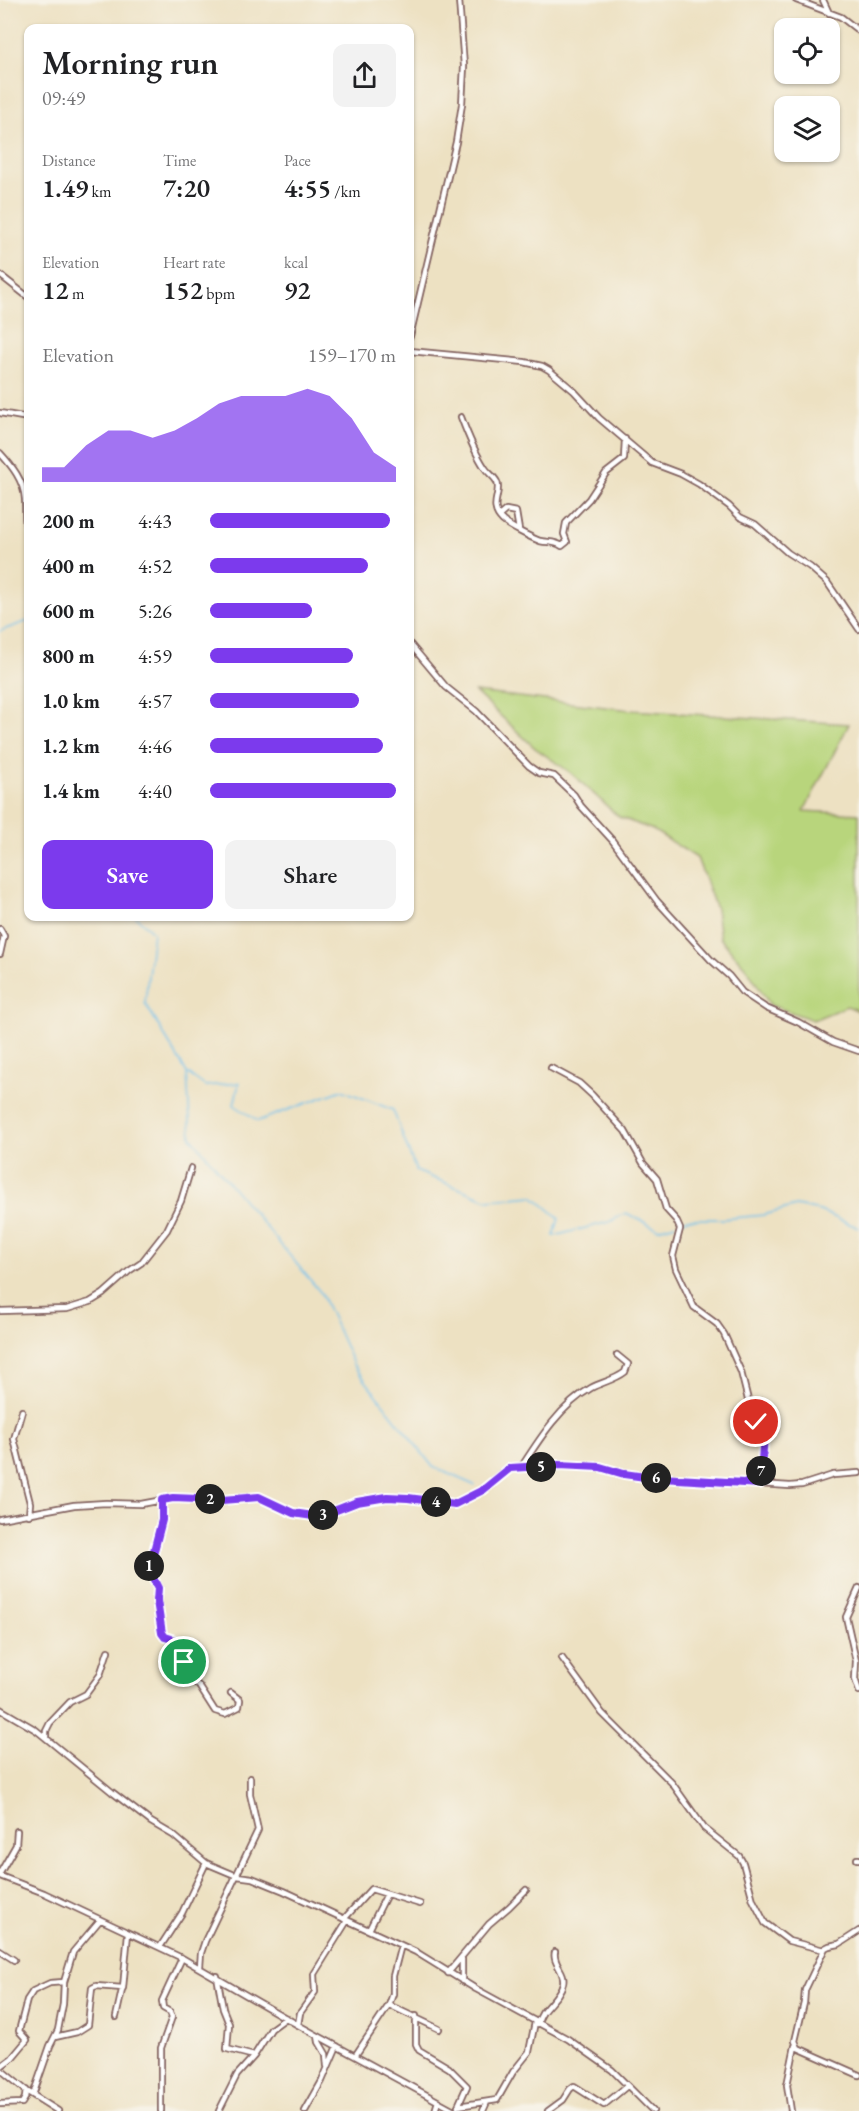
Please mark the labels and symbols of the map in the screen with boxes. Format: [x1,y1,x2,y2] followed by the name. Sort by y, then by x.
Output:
[730,1396,781,1447] pin
[526,1452,556,1482] pin: 5
[746,1456,776,1486] pin: 7
[641,1463,671,1493] pin: 6
[195,1484,225,1514] pin: 2
[421,1487,451,1517] pin: 4
[308,1500,338,1530] pin: 3
[134,1551,164,1581] pin: 1
[158,1636,209,1687] pin

